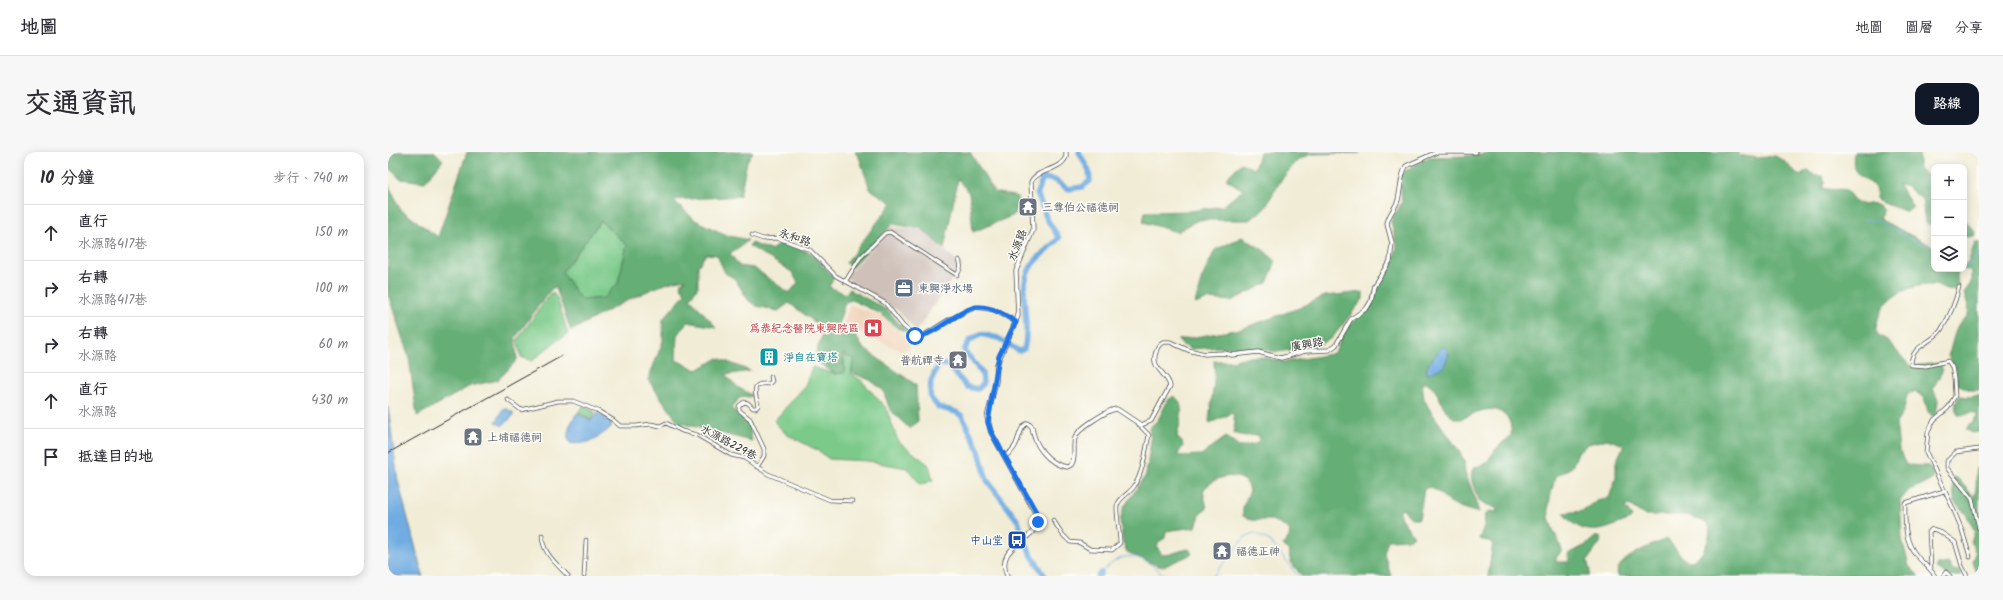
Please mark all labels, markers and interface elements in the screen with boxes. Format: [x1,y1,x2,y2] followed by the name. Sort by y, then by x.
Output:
[20,13,58,43] text: 地圖
[1855,17,1883,39] text: 地圖
[1905,17,1933,39] text: 圖層
[1955,17,1983,39] text: 分享
[24,82,136,127] text: 交通資訊
[1915,83,1979,125] button: 路線
[1931,164,1967,272] map controls
[1931,164,1967,200] button: +
[40,165,94,192] text: 10 分鐘
[273,168,348,189] text: 步行 · 740 m
[1017,196,1039,218] temple icon: 三尊伯公福德祠
[1042,199,1119,217] place label: 三尊伯公福德祠
[1931,200,1967,236] button: −
[78,210,108,234] text: 直行
[40,222,62,244] icon: ahead
[315,222,348,243] text: 150 m
[776,224,813,252] street label: 永和路
[1004,227,1032,264] street label: 水源路
[78,234,147,255] text: 水源路417巷
[1931,236,1967,272] button: layers
[78,266,108,290] text: 右轉
[893,277,915,299] office icon: 東興淨水場
[40,278,62,300] icon: right
[315,278,348,299] text: 100 m
[918,280,973,298] place label: 東興淨水場
[78,290,147,311] text: 水源路417巷
[862,317,884,339] hospital icon: 為恭紀念醫院東興院區
[749,320,859,338] place label: 為恭紀念醫院東興院區
[78,322,108,346] text: 右轉
[906,327,924,345] route start
[1289,333,1325,357] street label: 廣興路
[40,334,62,356] icon: right
[319,334,348,355] text: 60 m
[78,346,117,367] text: 水源路
[758,346,780,368] building icon: 淨自在寶塔
[783,349,838,367] place label: 淨自在寶塔
[947,349,969,371] temple icon: 普航禪寺
[900,352,944,370] place label: 普航禪寺
[78,378,108,402] text: 直行
[40,390,62,412] icon: ahead
[311,390,348,411] text: 430 m
[78,402,117,423] text: 水源路
[697,420,760,465] street label: 水源路229巷
[462,426,484,448] temple icon: 上埔福德祠
[487,429,542,447] place label: 上埔福德祠
[78,445,153,469] text: 抵達目的地
[40,446,62,468] icon: arrive
[1029,513,1047,531] route end
[1006,529,1028,551] bus stop icon: 中山堂
[970,532,1003,550] place label: 中山堂
[1211,540,1233,562] temple icon: 福德正神
[1236,543,1280,561] place label: 福德正神

